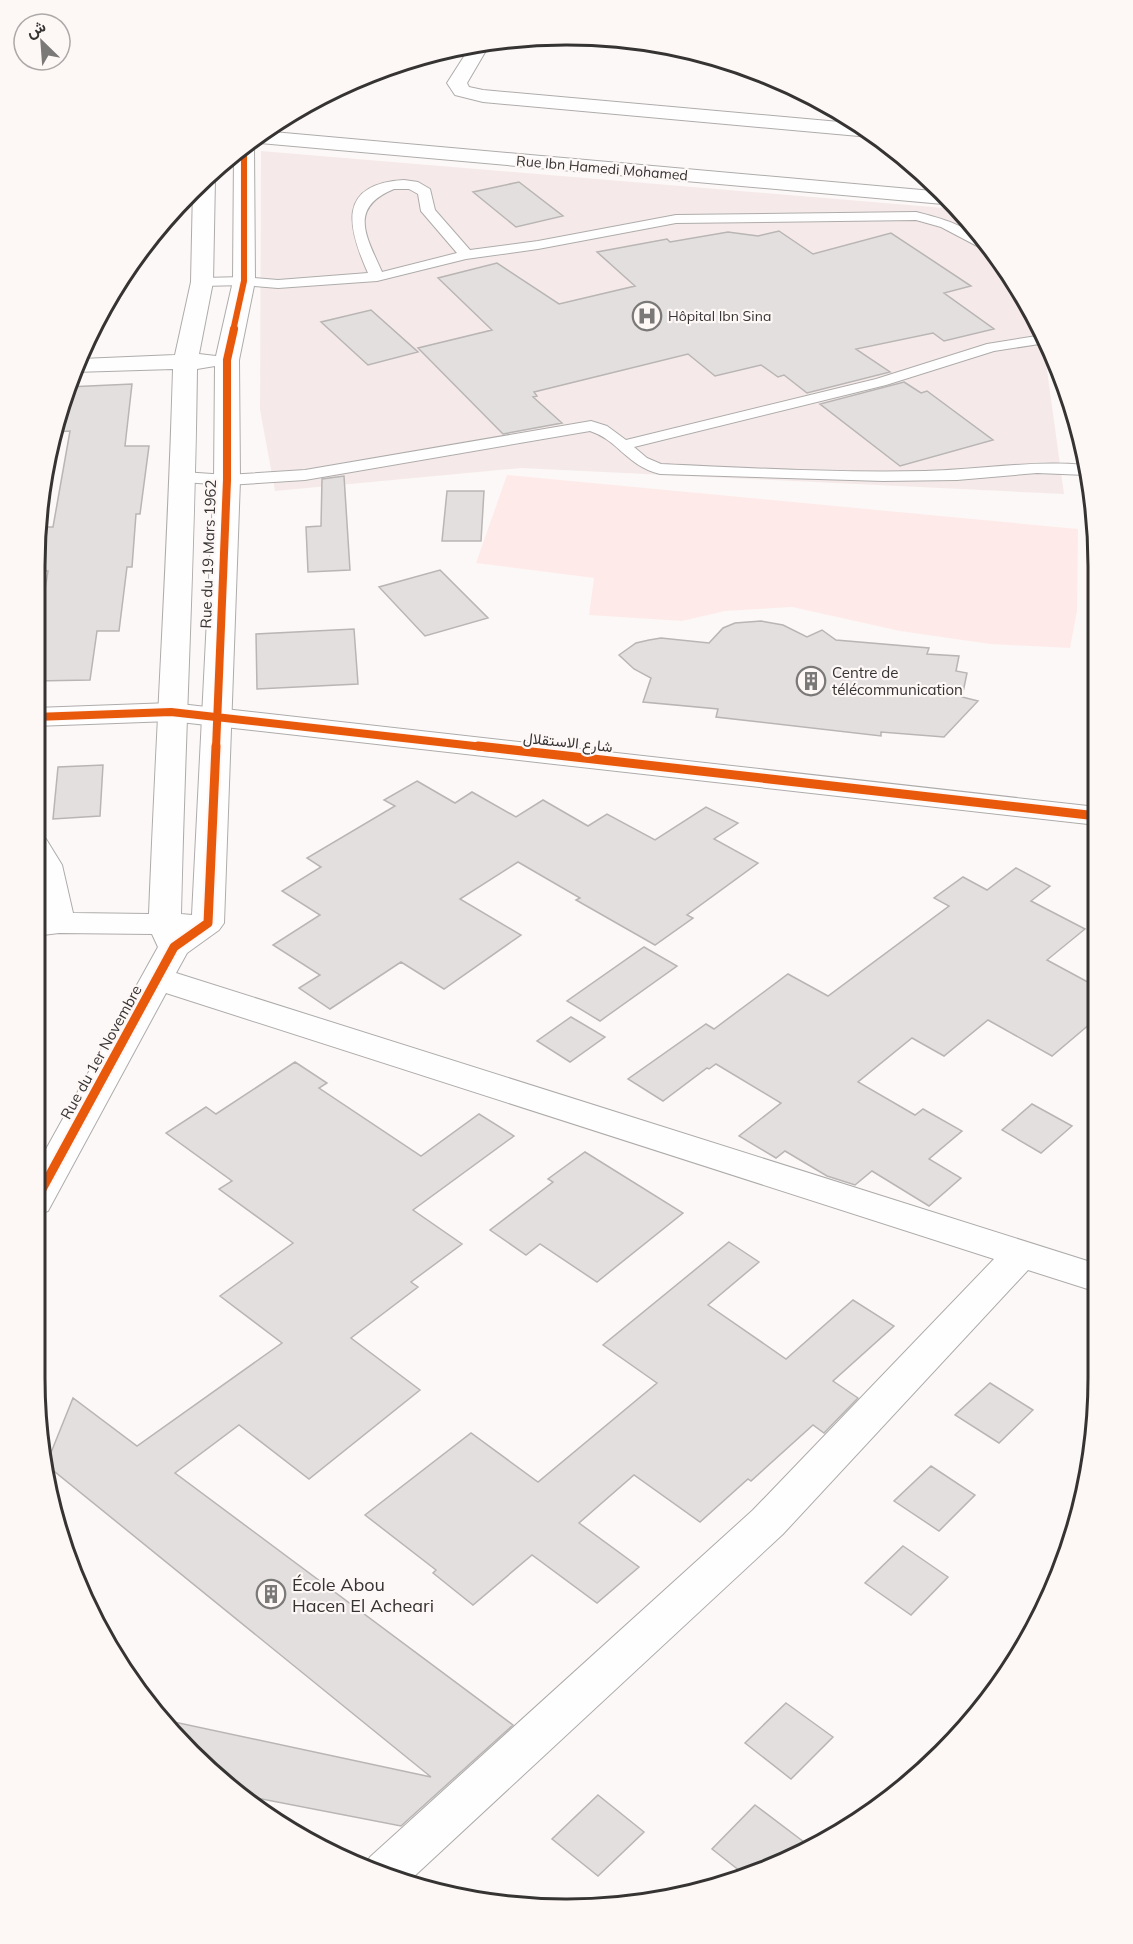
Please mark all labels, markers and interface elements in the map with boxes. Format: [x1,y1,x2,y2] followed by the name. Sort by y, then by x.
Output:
[12,12,72,72] north arrow
[23,15,49,42] text: ش
[515,152,689,184] street label: Rue Ibn Hamedi Mohamed
[631,300,663,332] hospital icon: Hôpital Ibn Sina
[668,307,771,325] place label: Hôpital Ibn Sina
[196,479,220,629] street label: Rue du 19 Mars 1962
[832,663,963,699] place label: Centre de télécommunication
[795,665,827,697] building icon: Centre de télécommunication
[522,728,614,758] street label: شارع الاستقلال
[56,982,146,1122] street label: Rue du 1er Novembre
[292,1573,434,1617] place label: École Abou Hacen El Acheari
[255,1578,287,1610] building icon: École Abou Hacen El Acheari

